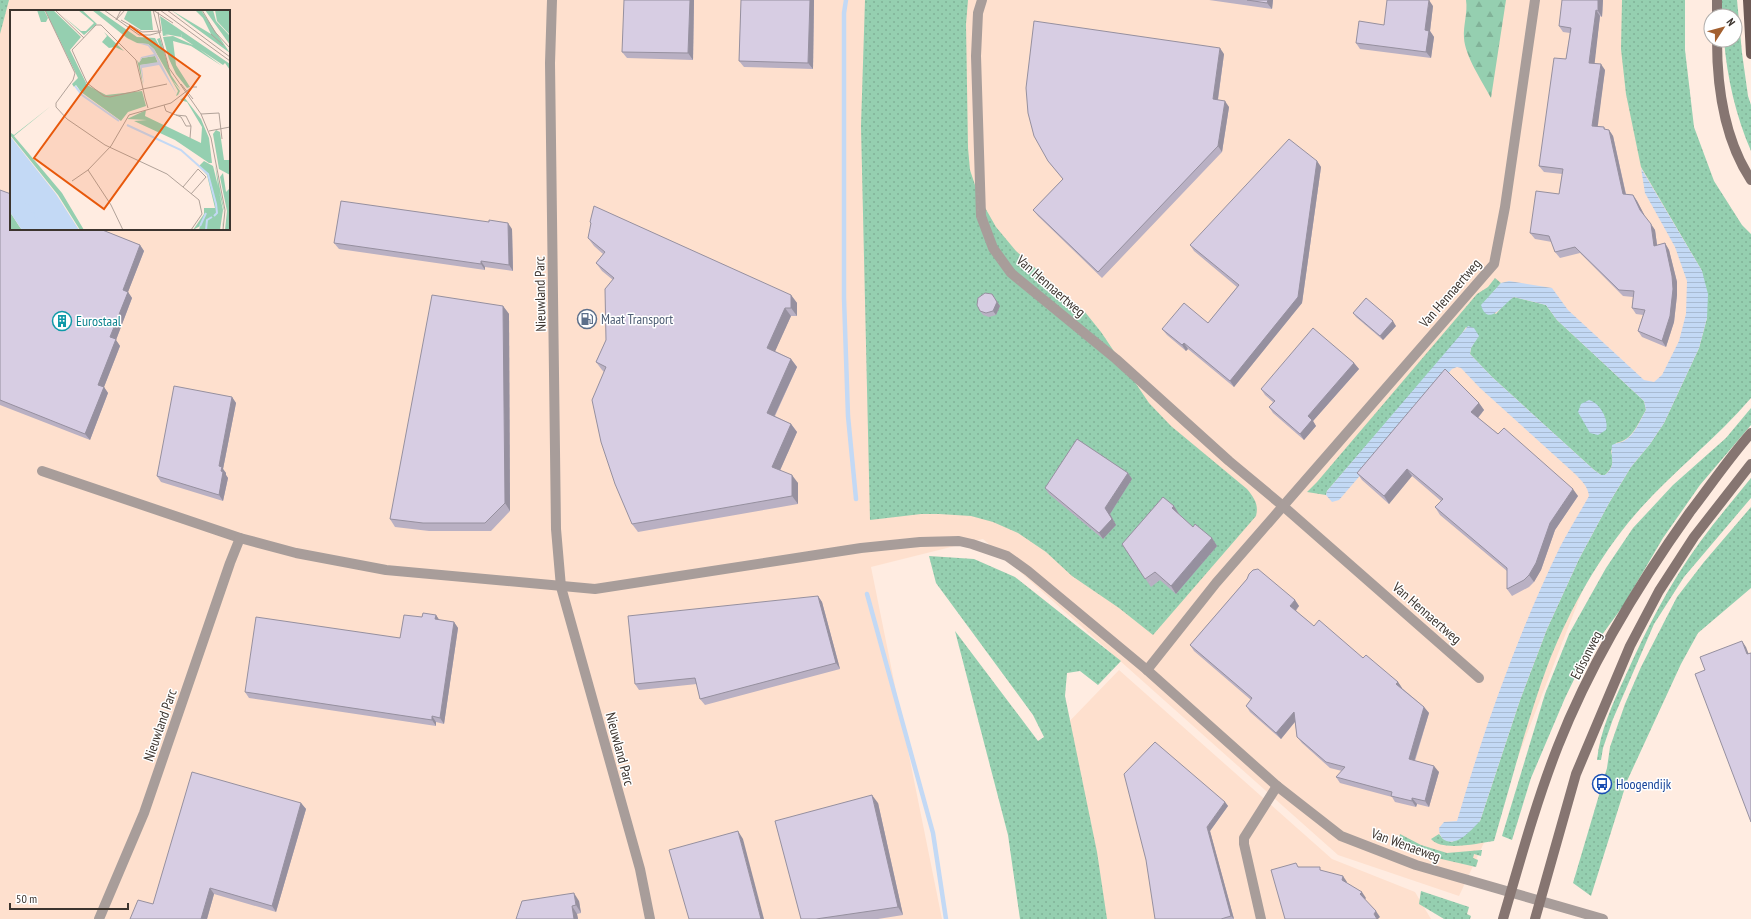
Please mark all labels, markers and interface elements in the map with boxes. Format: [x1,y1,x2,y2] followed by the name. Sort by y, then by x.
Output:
[1703,8,1743,48] north arrow
[10,10,230,230] inset map
[1724,16,1739,29] text: N
[1012,251,1089,321] street label: Van Hennaertweg
[1415,255,1485,332] street label: Van Hennaertweg
[530,256,550,332] street label: Nieuwland Parc
[576,308,598,330] fuel station icon: Maat Transport
[51,310,73,332] building icon: Eurostaal
[601,310,673,328] place label: Maat Transport
[76,312,122,330] place label: Eurostaal
[1388,578,1465,648] street label: Van Hennaertweg
[1566,628,1606,682] street label: Edisonweg
[139,687,181,763] street label: Nieuwland Parc
[602,710,638,788] street label: Nieuwland Parc
[1591,773,1613,795] bus stop icon: Hoogendijk
[1616,775,1672,793] place label: Hoogendijk
[1368,824,1443,866] street label: Van Wenaeweg
[10,885,128,911] scale bar
[16,891,37,906] text: 50 m

